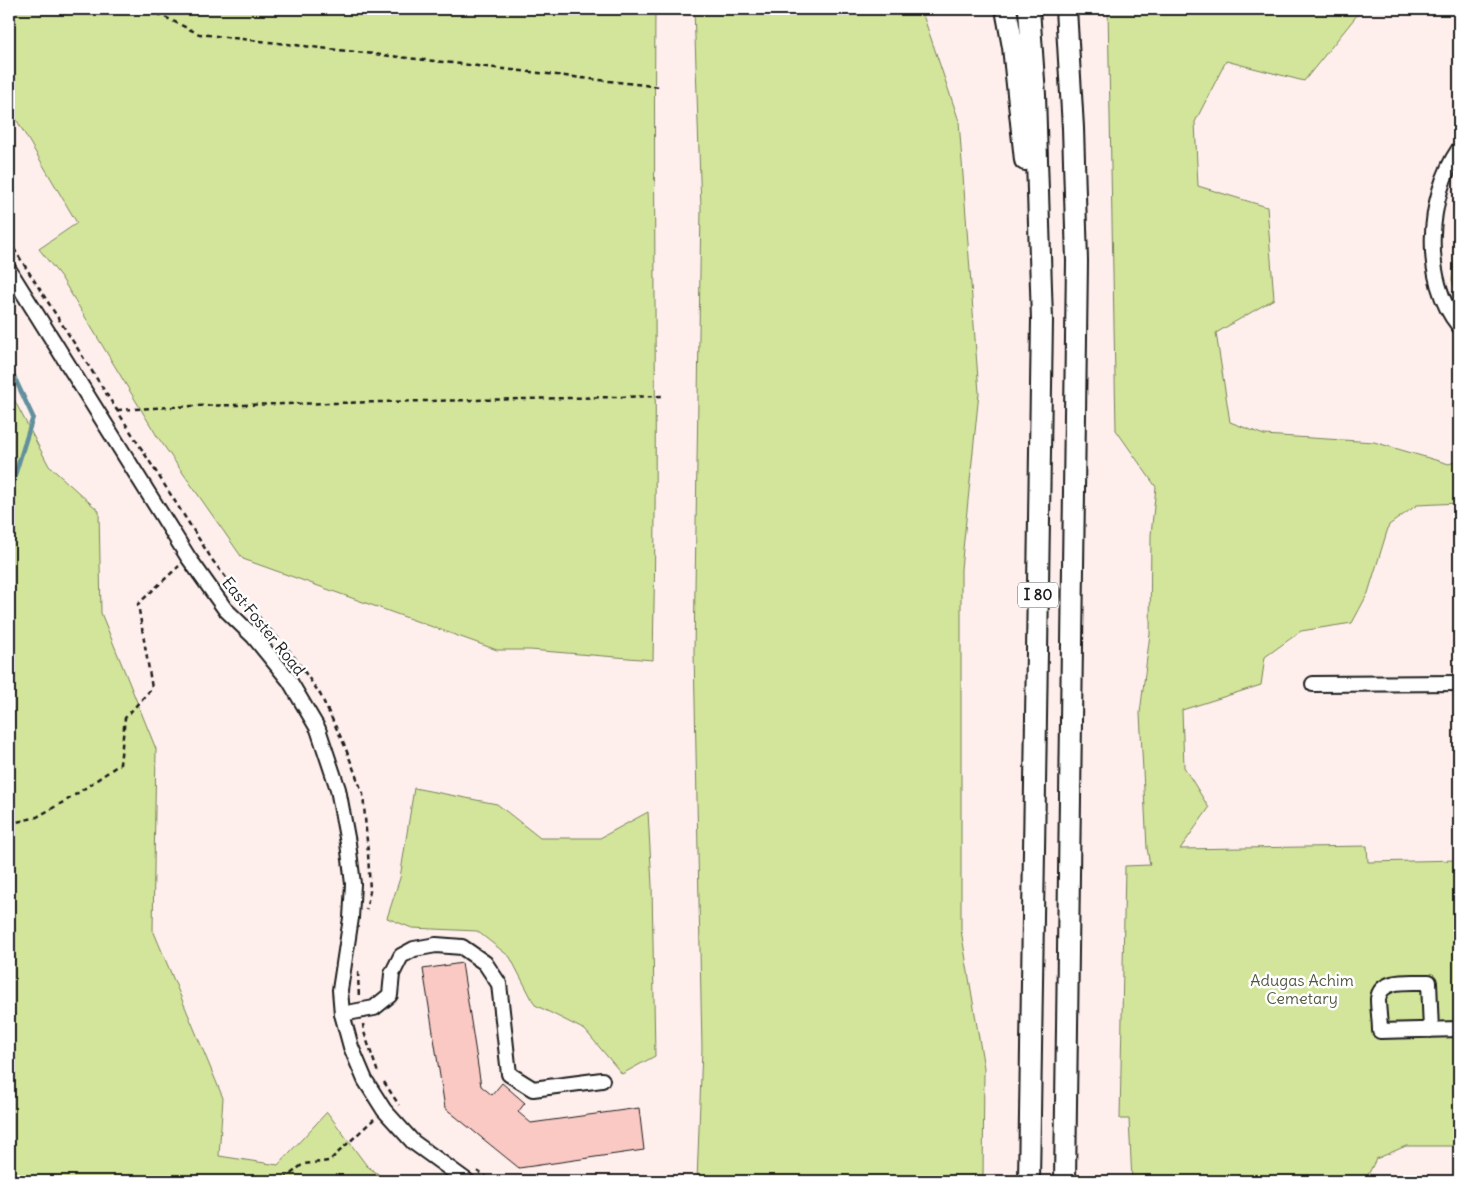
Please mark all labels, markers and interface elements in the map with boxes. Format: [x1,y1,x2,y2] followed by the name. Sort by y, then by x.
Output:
[218,573,310,679] street label: East Foster Road
[1018,582,1058,608] road number: I 80
[1250,970,1354,1008] park label: Adugas Achim Cemetary

